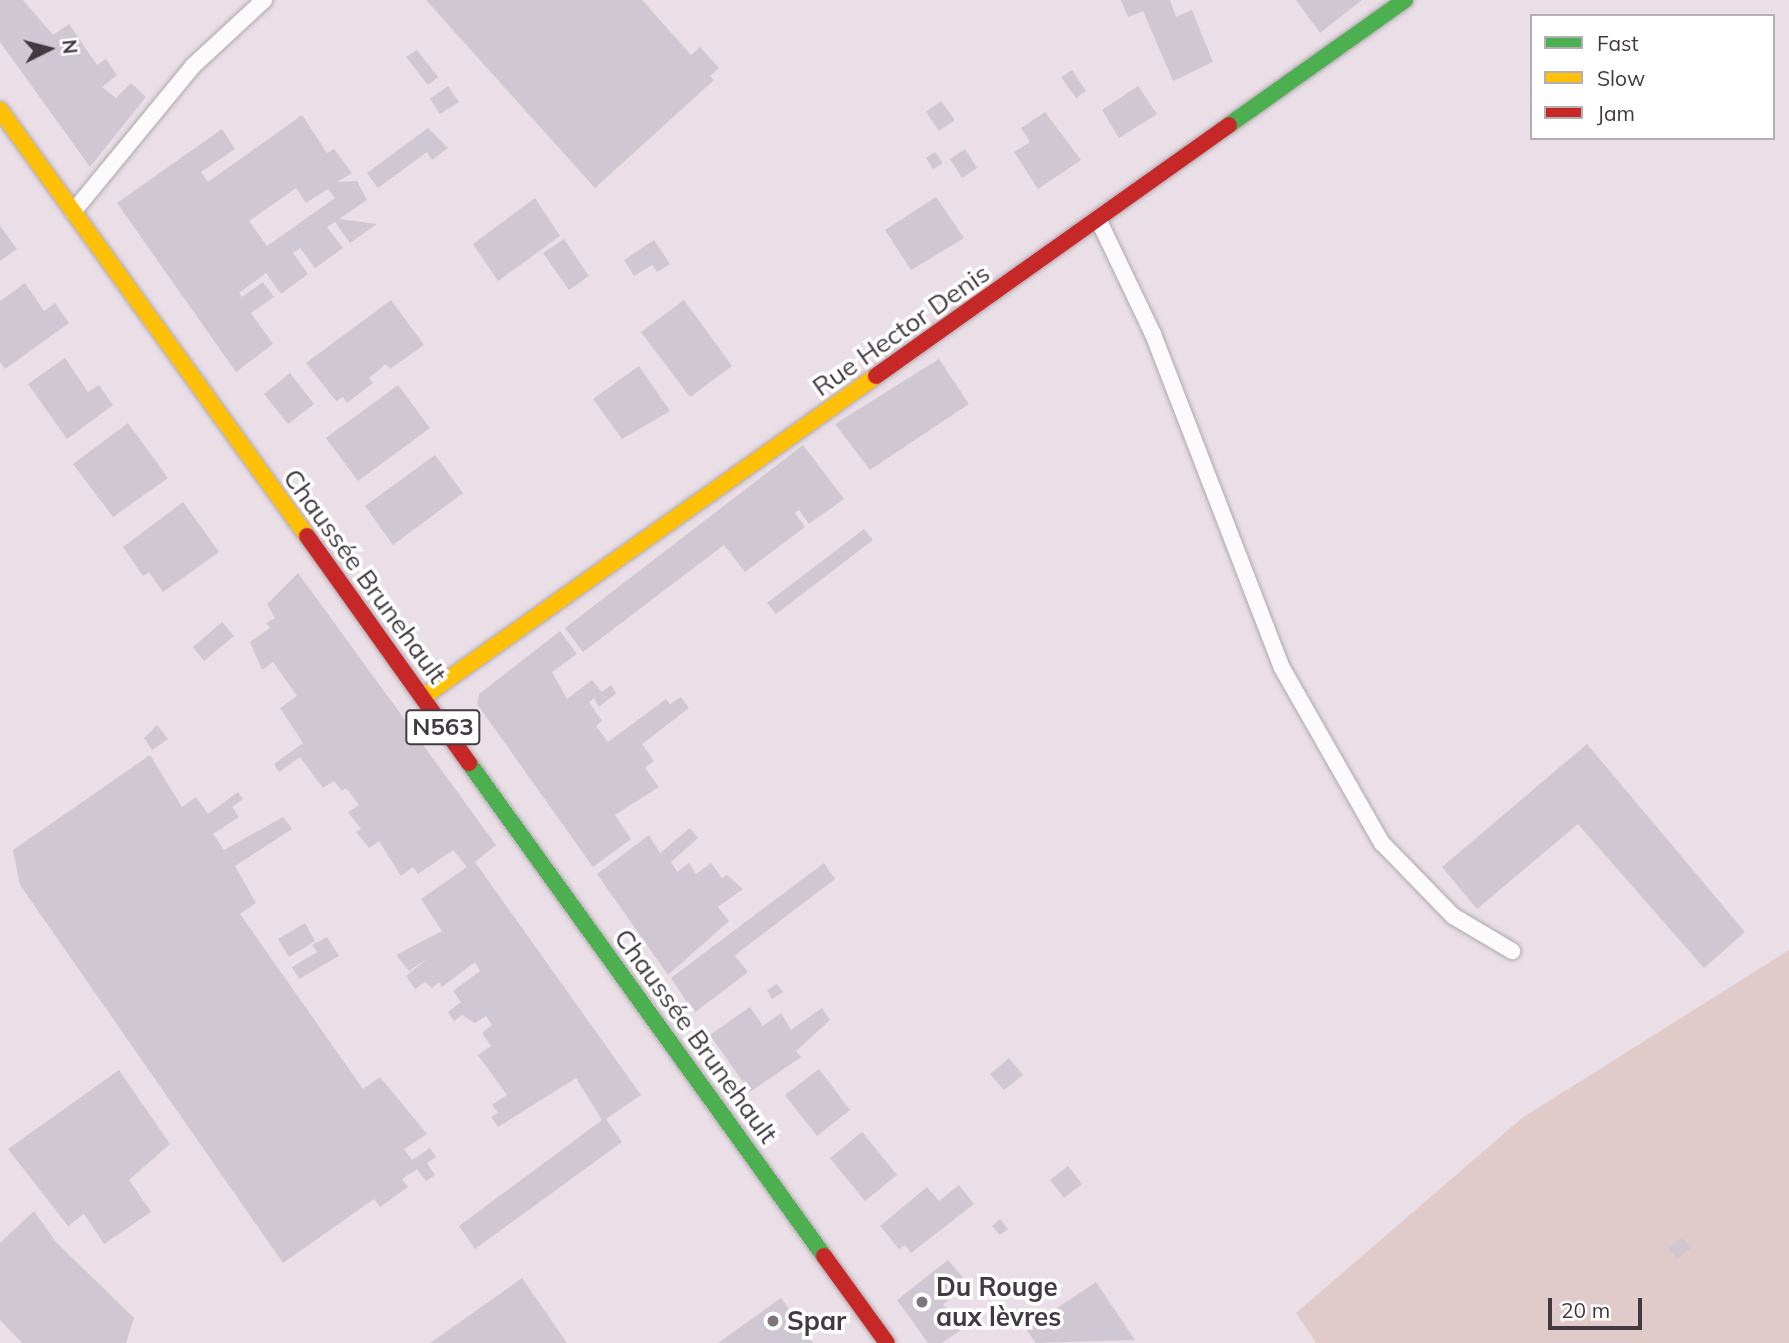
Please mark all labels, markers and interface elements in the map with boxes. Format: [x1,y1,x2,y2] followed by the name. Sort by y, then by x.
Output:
[14,14,84,84] north arrow
[1530,14,1775,140] legend
[1597,30,1639,56] text: Fast
[57,38,83,55] text: N
[1597,65,1645,91] text: Slow
[1597,100,1635,126] text: Jam
[807,257,995,403] street label: Rue Hector Denis
[277,463,453,689] street label: Chaussée Brunehault
[404,706,481,748] road number: N563
[608,923,784,1149] street label: Chaussée Brunehault
[936,1271,1061,1332] place label: Du Rouge aux lèvres
[1551,1284,1646,1328] scale bar
[914,1294,930,1310] marker: Du Rouge aux lèvres
[1561,1297,1610,1323] text: 20 m
[787,1305,846,1337] place label: Spar
[765,1313,781,1329] marker: Spar

